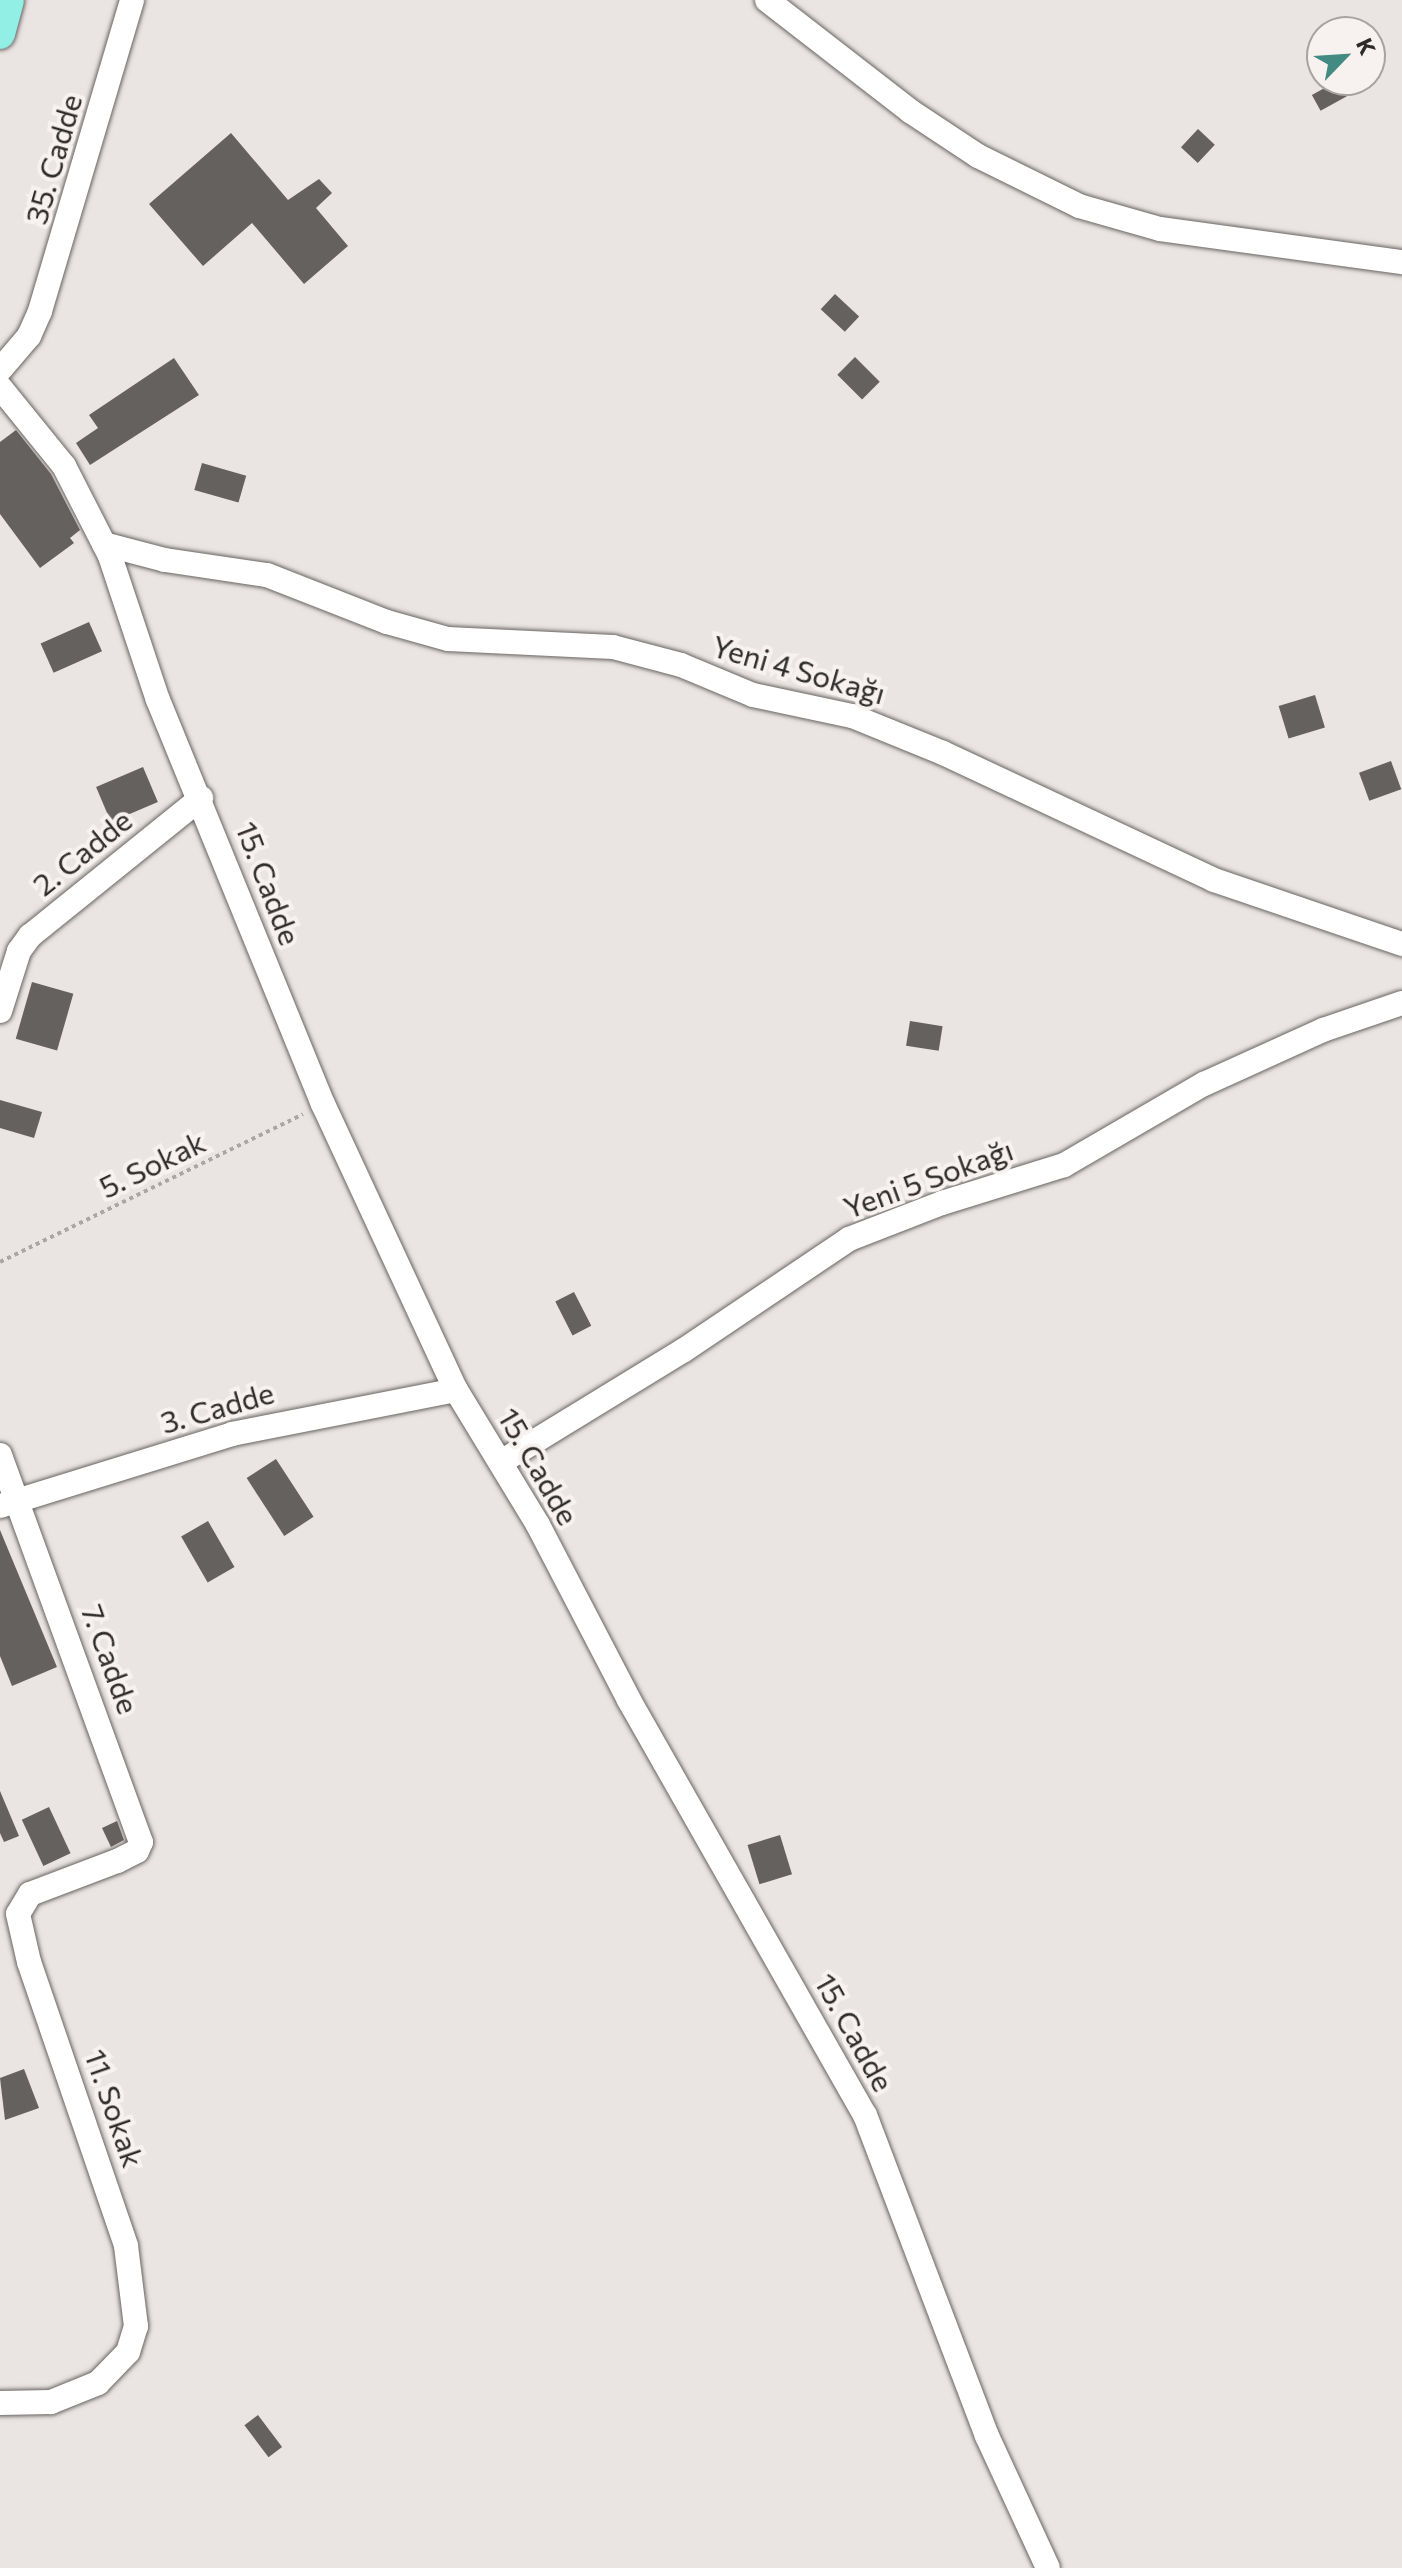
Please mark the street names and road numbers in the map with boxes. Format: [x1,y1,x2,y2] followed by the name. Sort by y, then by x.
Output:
[17,90,89,228] street label: 35. Cadde
[708,627,890,711] street label: Yeni 4 Sokağı
[26,801,138,903] street label: 2. Cadde
[229,816,309,950] street label: 15. Cadde
[93,1123,211,1205] street label: 5. Sokak
[838,1131,1018,1225] street label: Yeni 5 Sokağı
[156,1374,278,1440] street label: 3. Cadde
[491,1401,587,1531] street label: 15. Cadde
[75,1600,147,1718] street label: 7. Cadde
[808,1967,902,2097] street label: 15. Cadde
[78,2044,152,2172] street label: 11. Sokak

